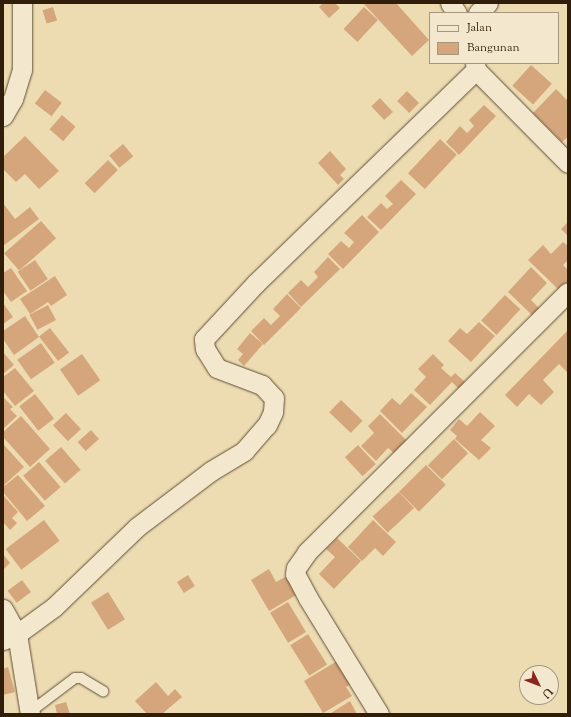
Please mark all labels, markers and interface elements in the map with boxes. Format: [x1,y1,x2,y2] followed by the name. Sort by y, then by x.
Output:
[429,12,559,64] legend
[467,19,492,37] text: Jalan
[467,39,520,57] text: Bangunan
[519,665,559,705] north arrow
[538,684,556,701] text: U

